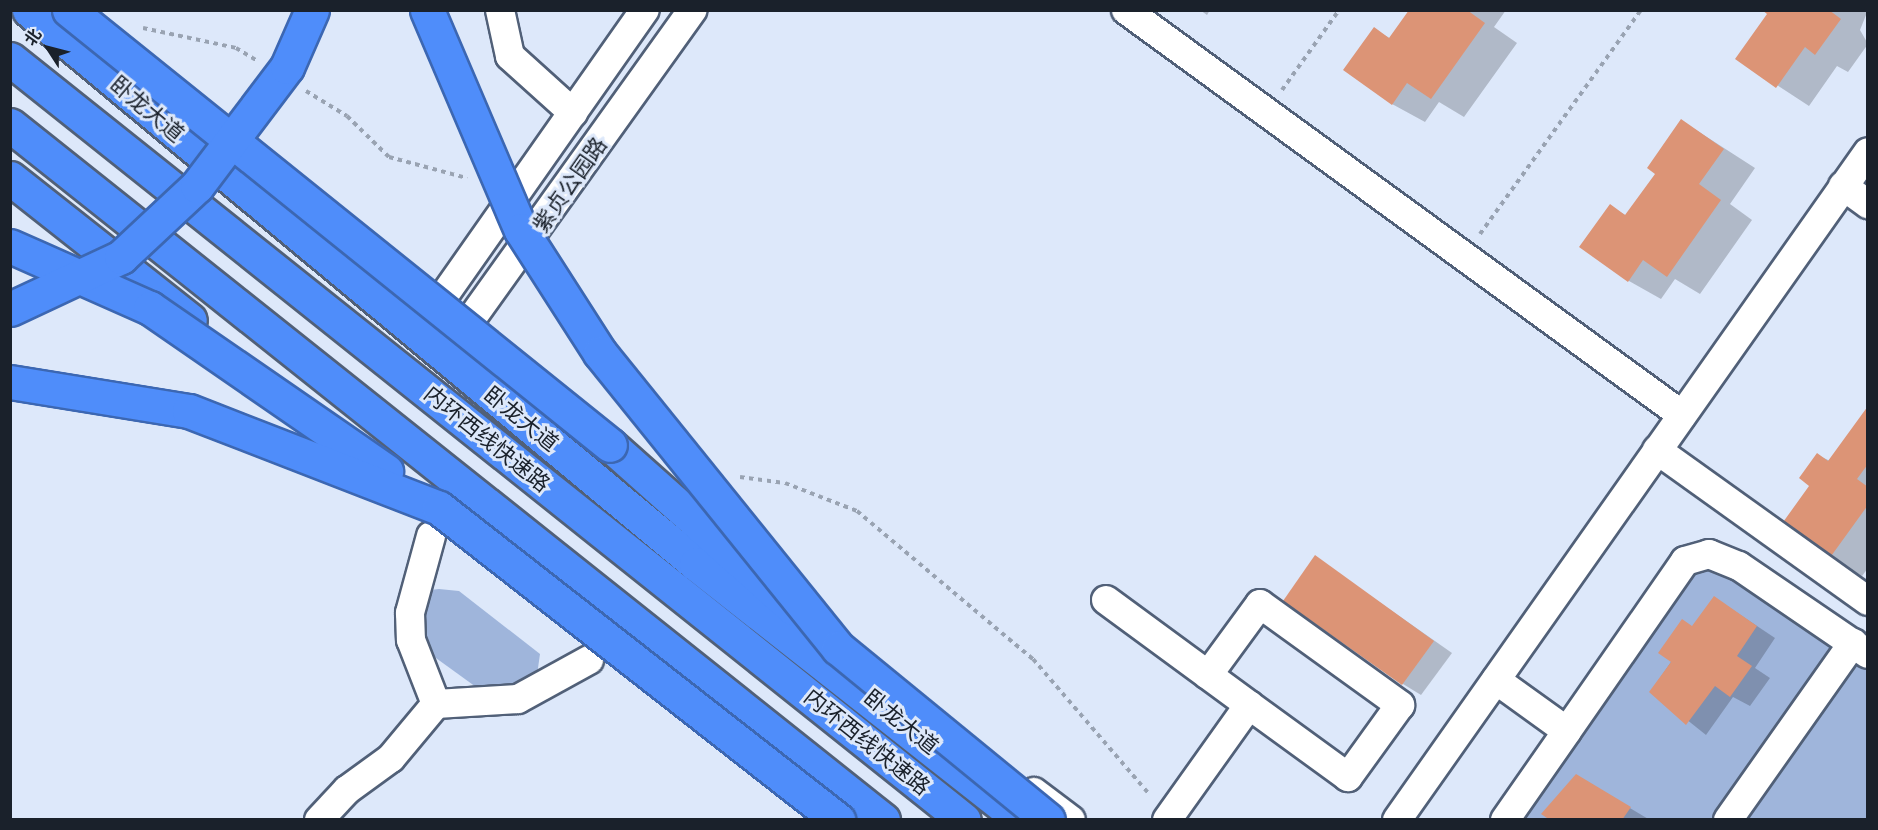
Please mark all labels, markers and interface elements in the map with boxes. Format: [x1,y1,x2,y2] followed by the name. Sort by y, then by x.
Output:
[18,18,78,78] north arrow
[21,25,45,49] text: 北
[105,71,189,147] street label: 卧龙大道
[528,132,612,238] street label: 紫贞公园路
[419,380,555,498] street label: 内环西线快速路
[478,381,564,457] street label: 卧龙大道
[799,683,935,801] street label: 内环西线快速路
[858,684,944,760] street label: 卧龙大道

